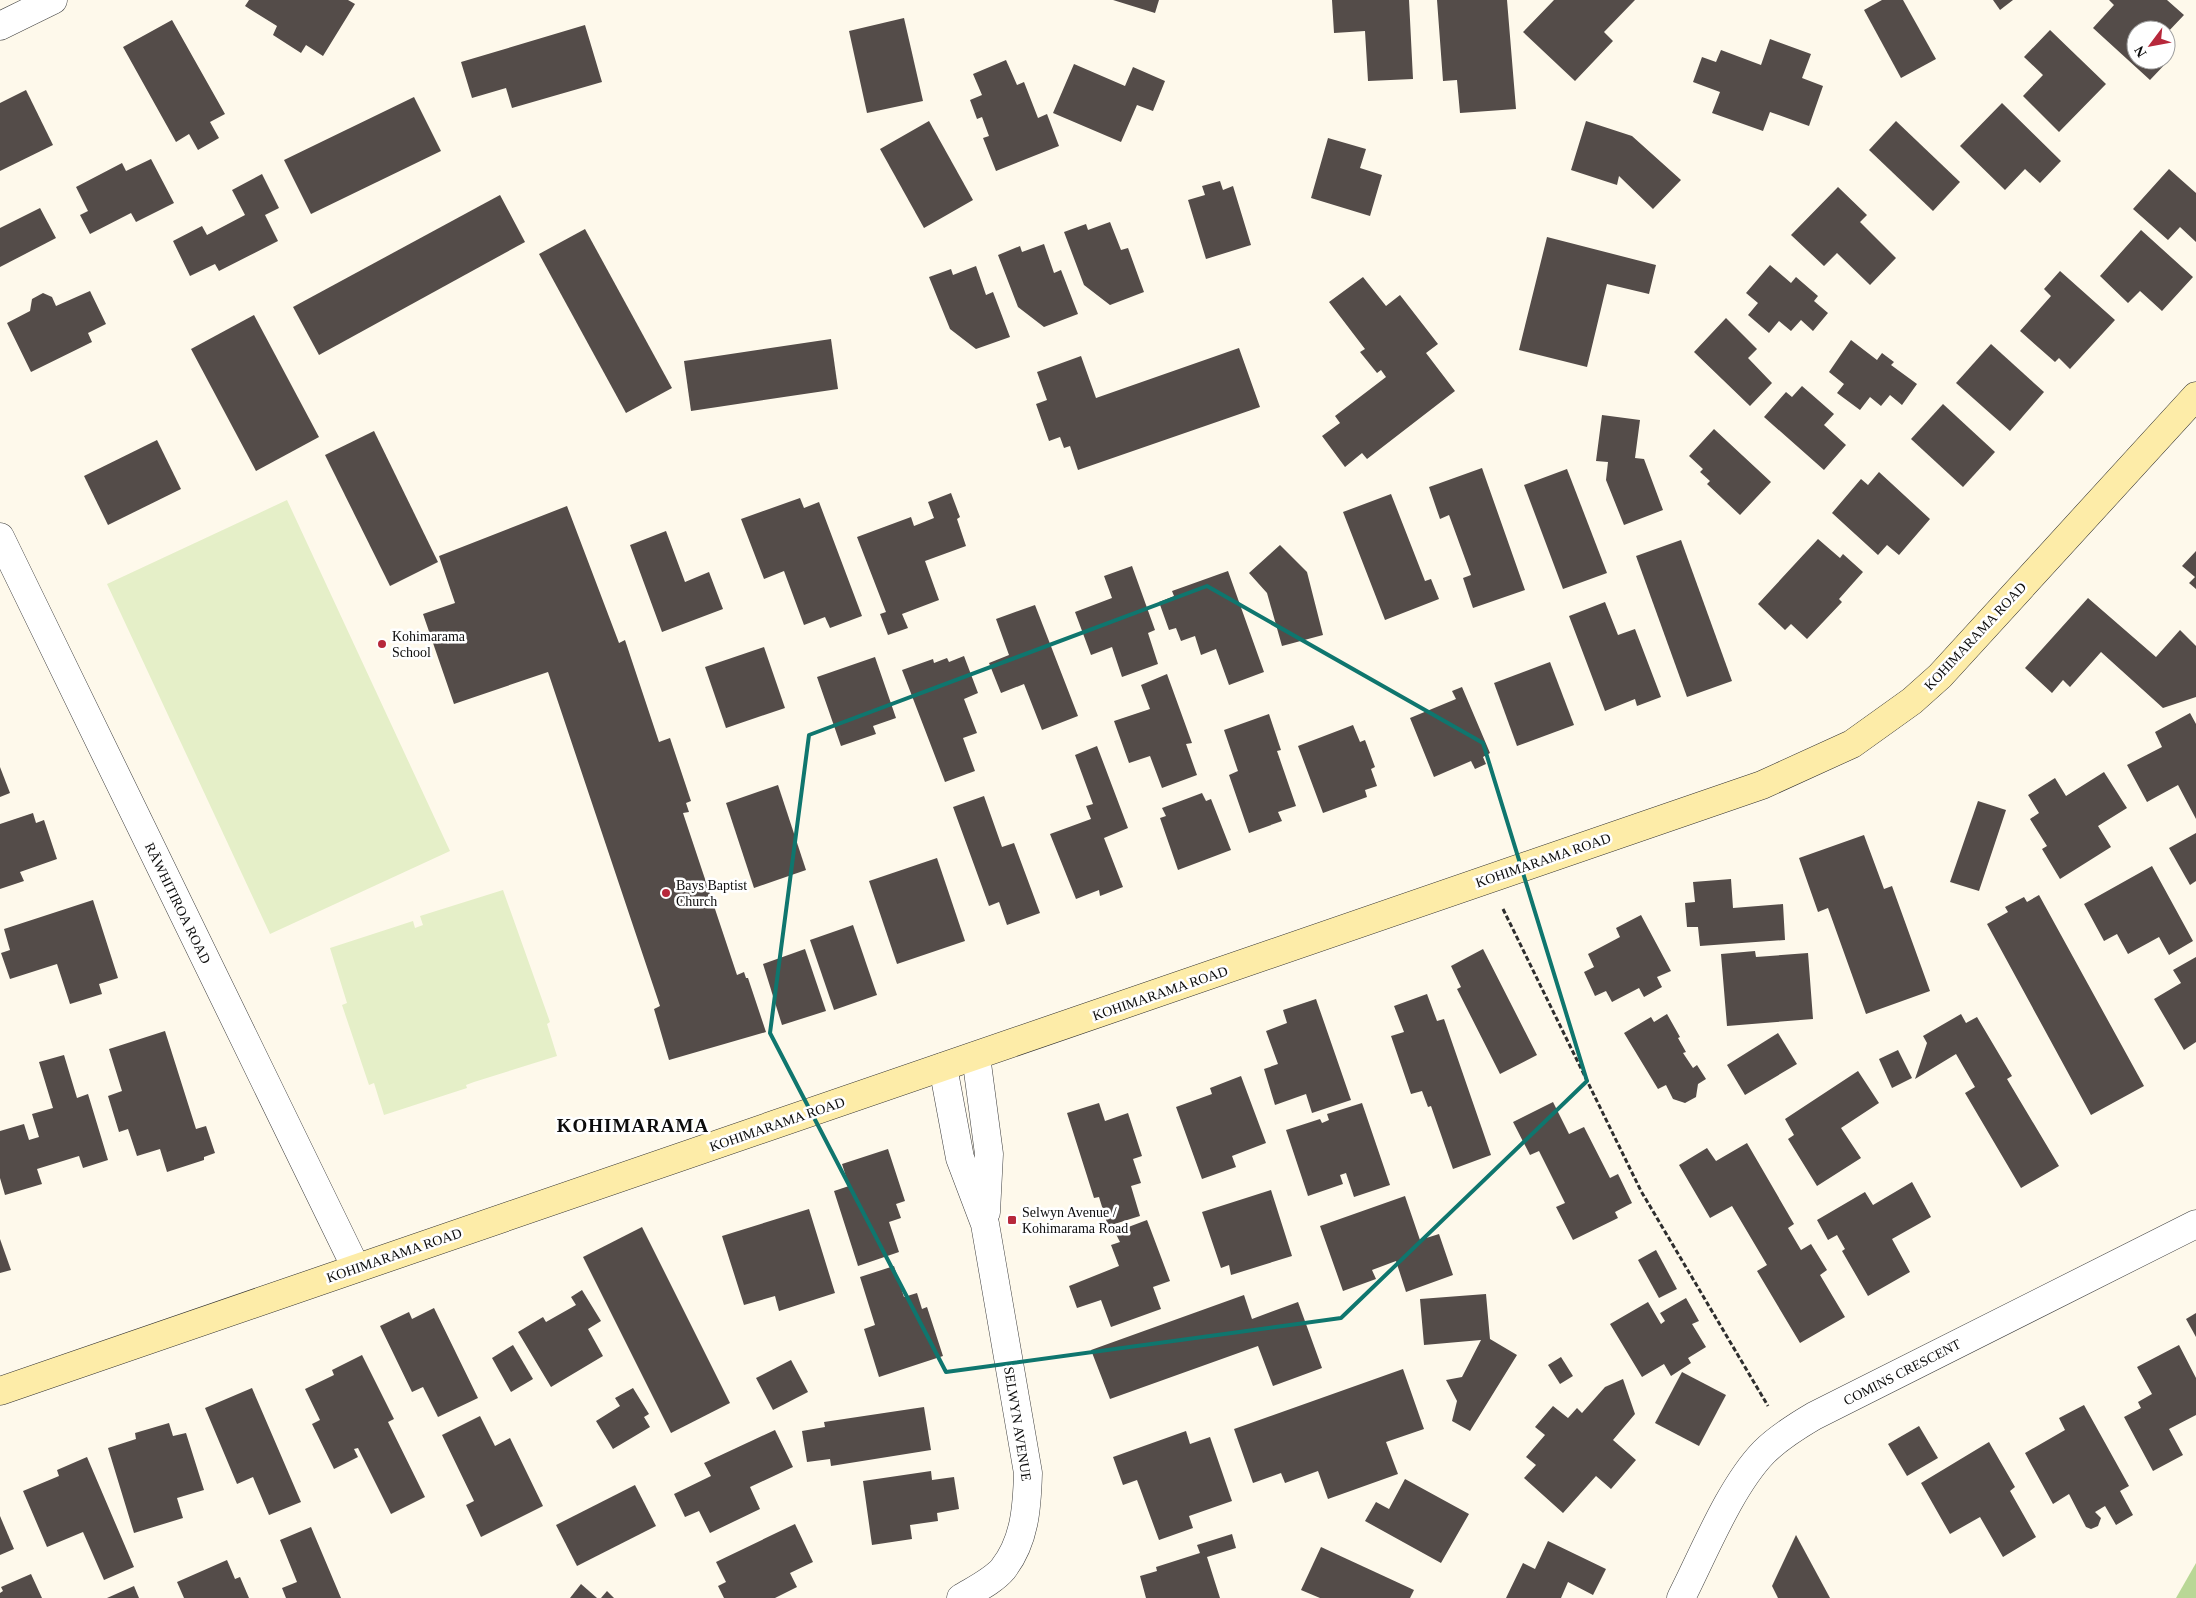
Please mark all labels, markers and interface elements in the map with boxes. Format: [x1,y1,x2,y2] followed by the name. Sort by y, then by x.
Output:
[2126,20,2176,70] north arrow
[2131,43,2149,60] text: N
[1921,579,2029,693] street label: KOHIMARAMA ROAD
[392,629,466,660] place label: Kohimarama School
[376,638,388,650] marker: Kohimarama School
[1474,830,1613,891] street label: KOHIMARAMA ROAD
[142,840,213,966] street label: RĀWHITIROA ROAD
[676,878,747,909] place label: Bays Baptist Church
[660,887,672,899] marker: Bays Baptist Church
[1091,963,1230,1024] street label: KOHIMARAMA ROAD
[708,1094,847,1155] street label: KOHIMARAMA ROAD
[557,1115,709,1136] district label: KOHIMARAMA
[1022,1205,1128,1236] place label: Selwyn Avenue / Kohimarama Road
[1006,1214,1018,1226] marker: Selwyn Avenue / Kohimarama Road
[325,1225,464,1286] street label: KOHIMARAMA ROAD
[1841,1336,1964,1409] street label: COMINS CRESCENT
[1001,1366,1034,1482] street label: SELWYN AVENUE

